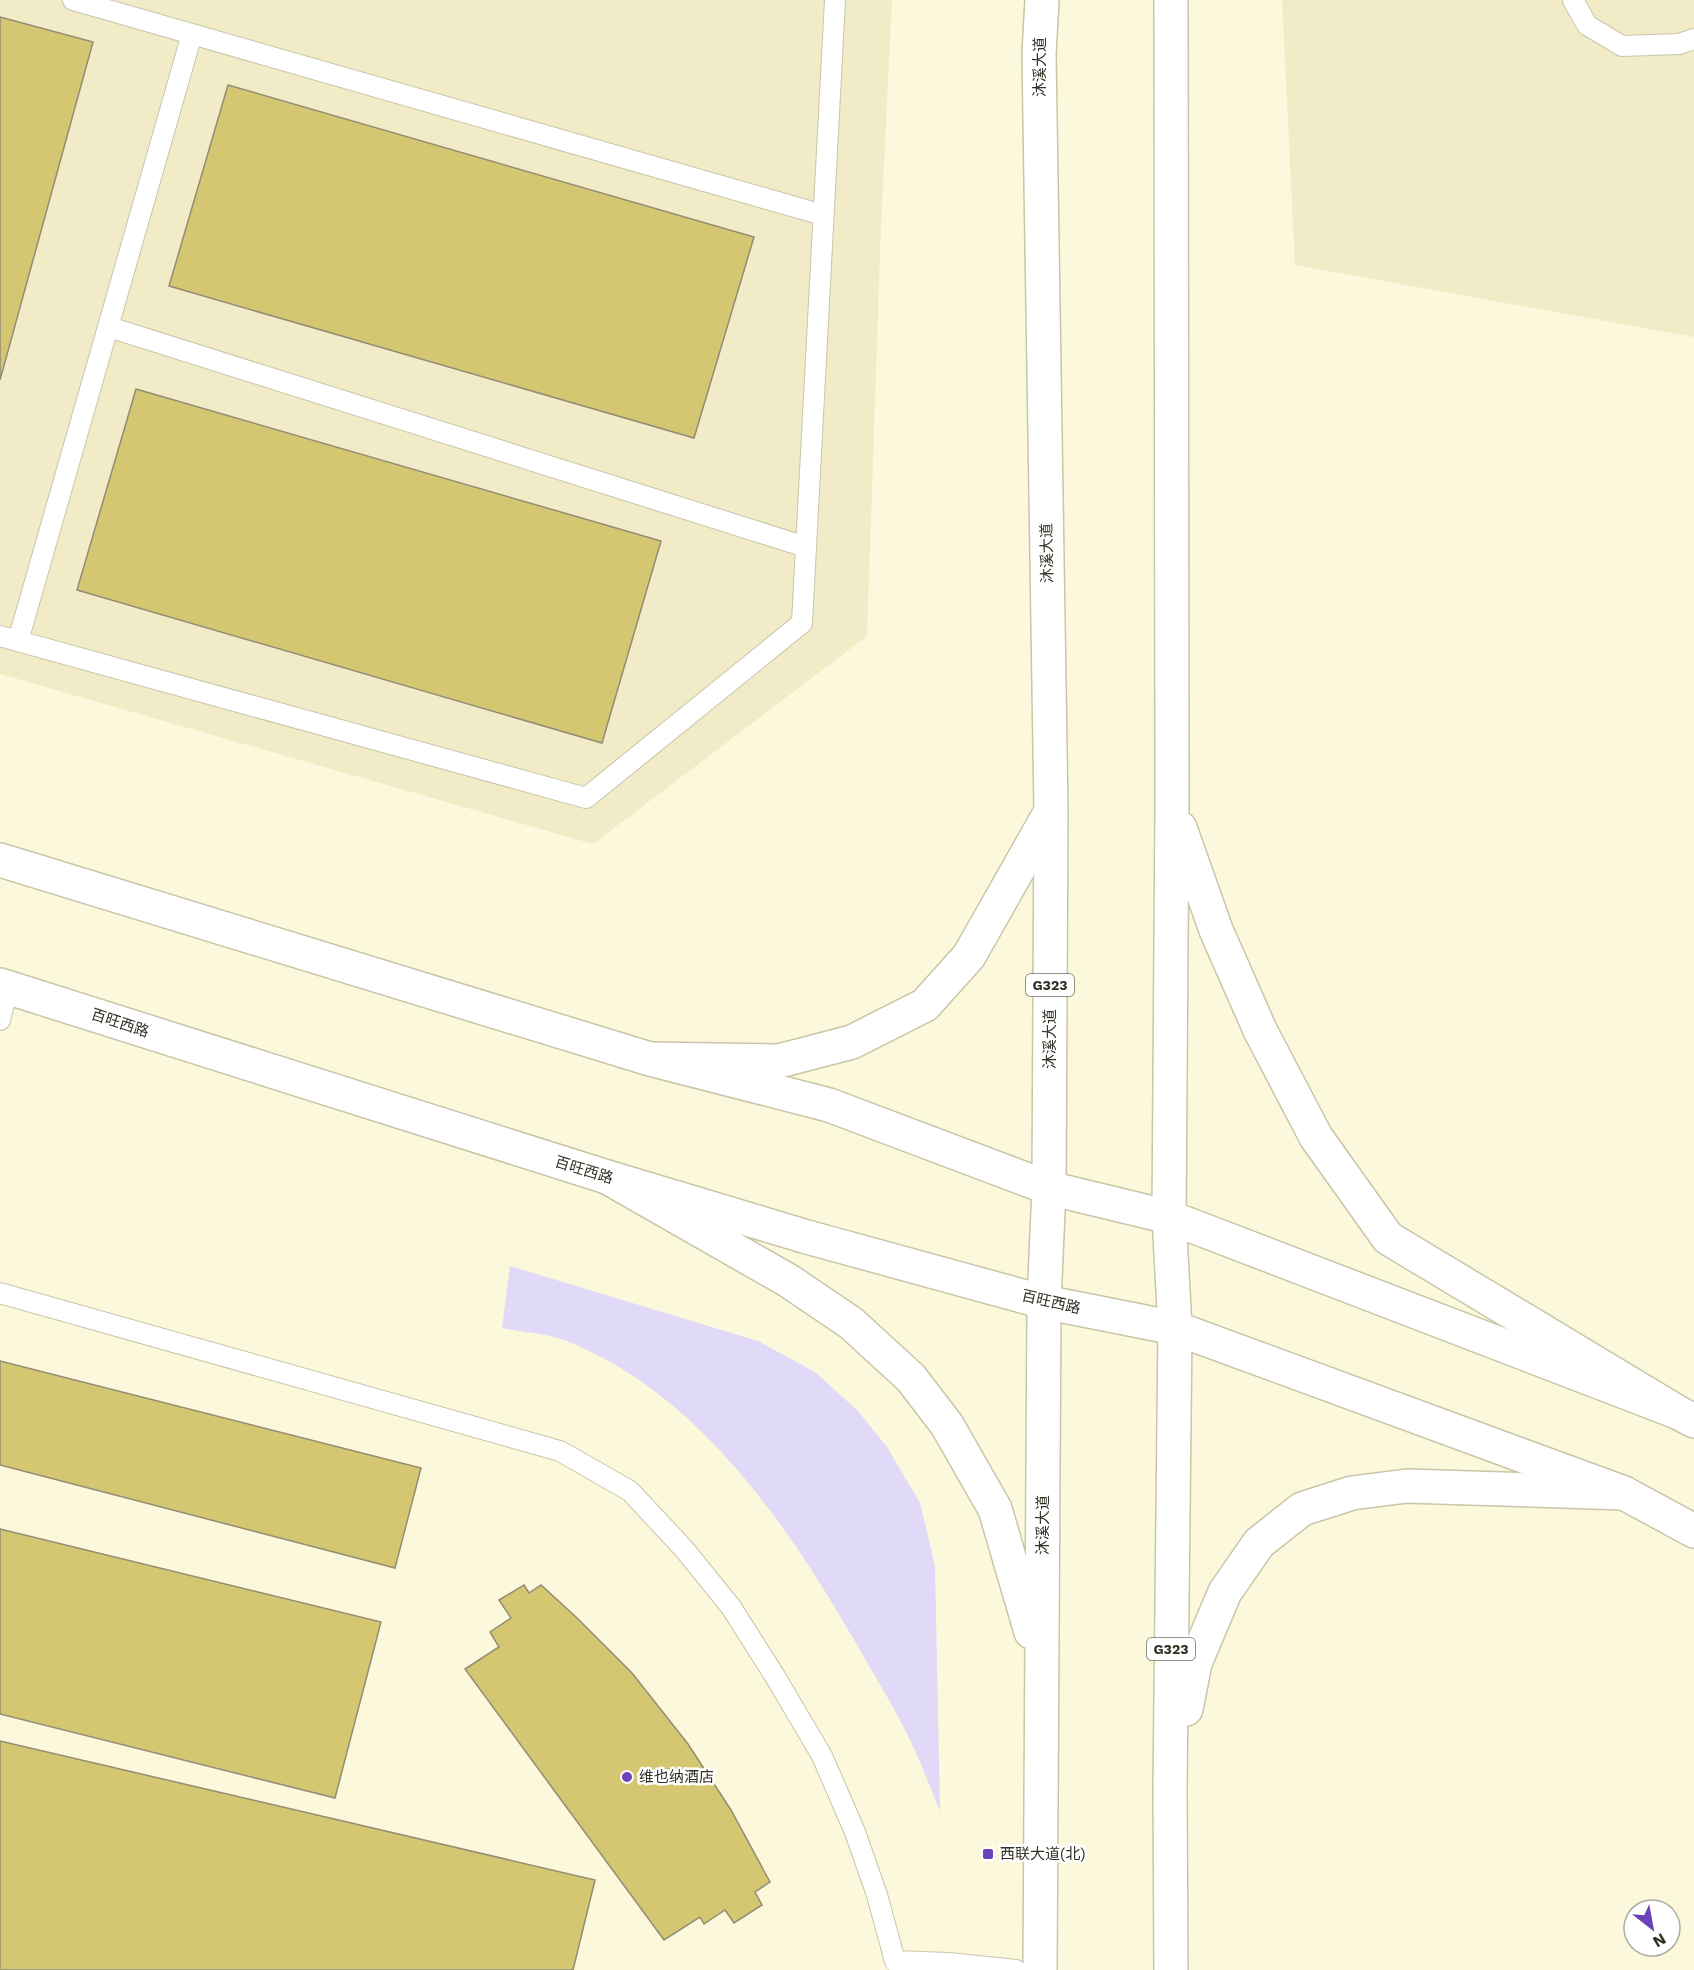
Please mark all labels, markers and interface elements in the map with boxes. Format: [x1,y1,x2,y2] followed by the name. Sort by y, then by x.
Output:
[1031,37,1049,97] street label: 沐溪大道
[1037,523,1057,583] street label: 沐溪大道
[1026,974,1074,996] road number: G323
[89,1005,151,1041] street label: 百旺西路
[1041,1009,1059,1069] street label: 沐溪大道
[553,1153,615,1187] street label: 百旺西路
[1020,1286,1082,1318] street label: 百旺西路
[1034,1495,1052,1555] street label: 沐溪大道
[1147,1638,1195,1660] road number: G323
[639,1768,714,1786] place label: 维也纳酒店
[620,1770,634,1784] marker: 维也纳酒店
[1000,1845,1086,1863] place label: 西联大道(北)
[981,1847,995,1861] marker: 西联大道(北)
[1622,1898,1682,1958] north arrow
[1649,1929,1669,1952] text: N

